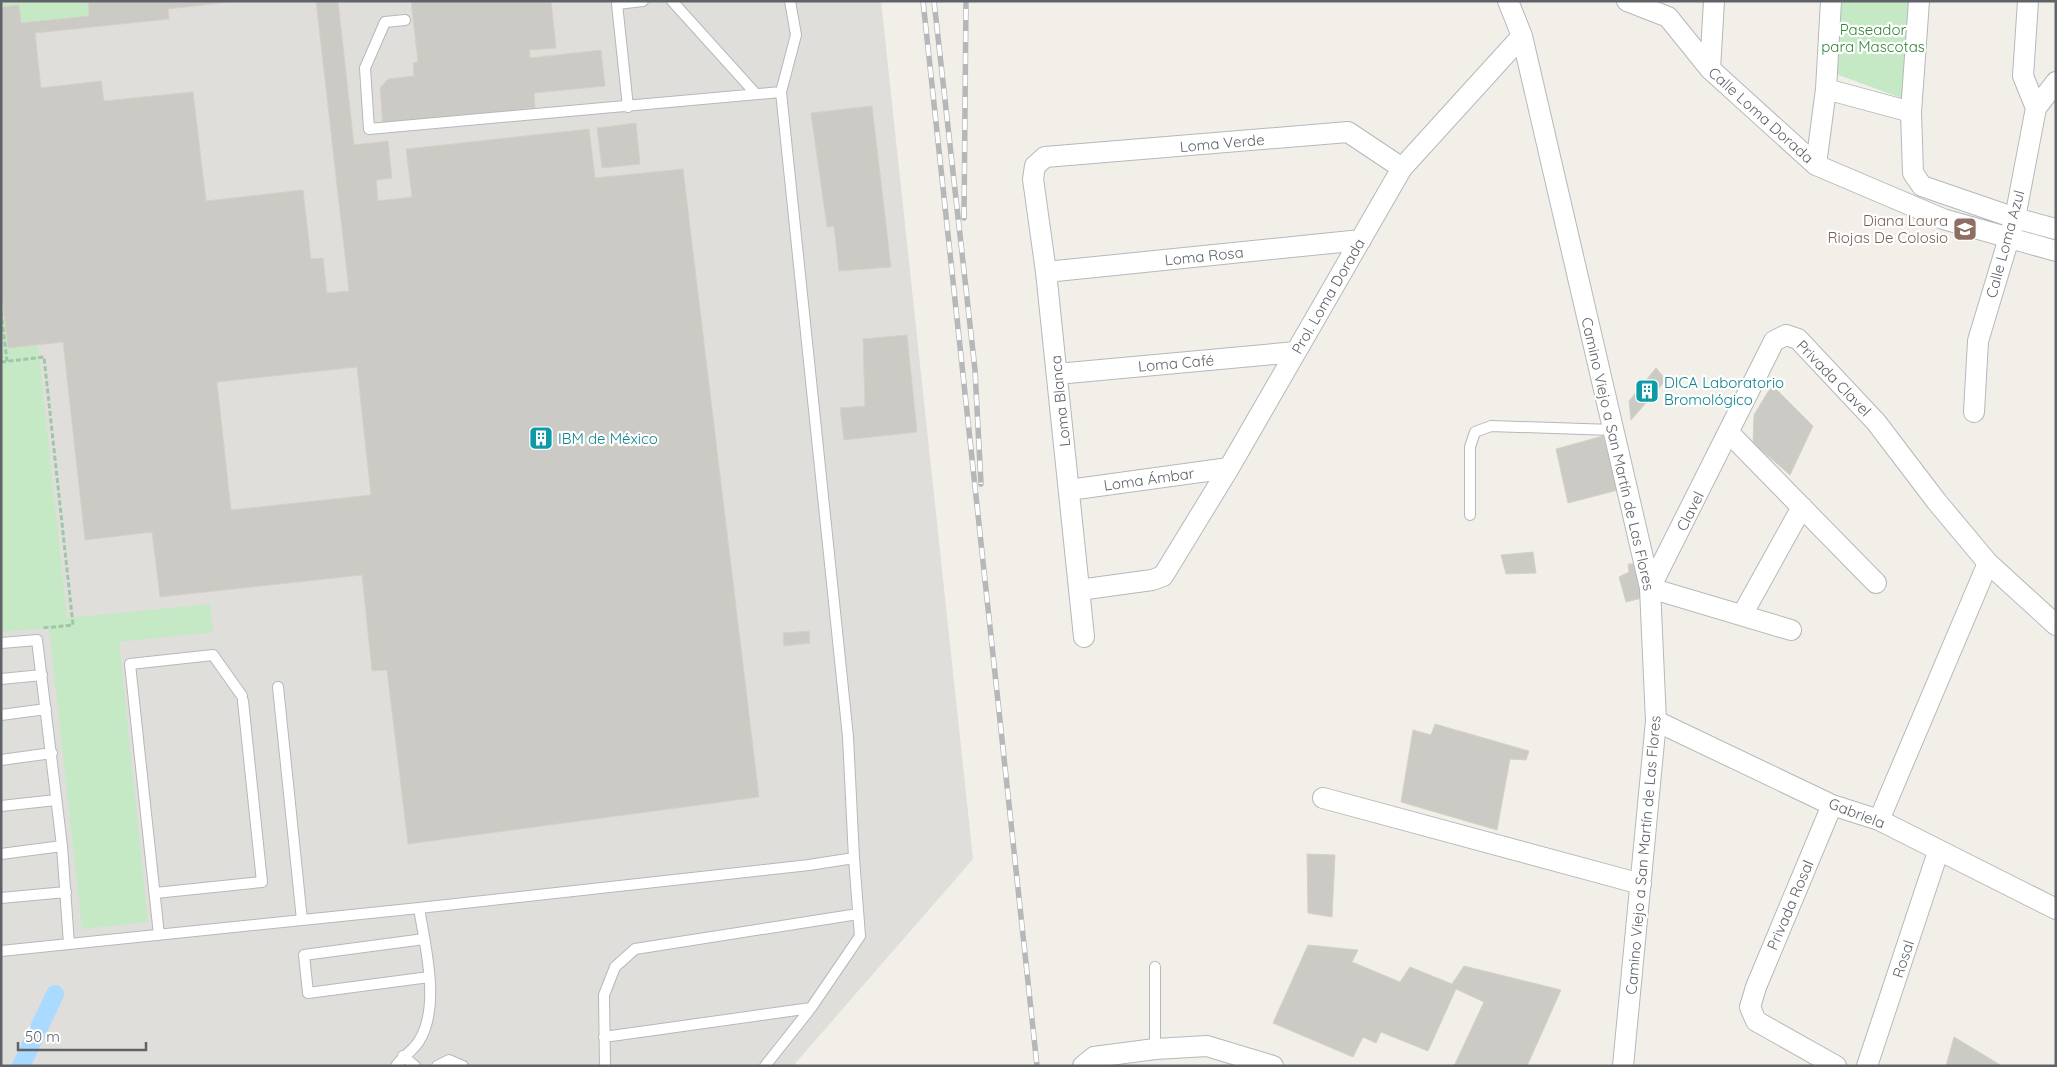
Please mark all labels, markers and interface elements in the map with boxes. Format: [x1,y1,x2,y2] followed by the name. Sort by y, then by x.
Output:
[1821,20,1925,56] park label: Paseador para Mascotas
[1704,63,1818,167] street label: Calle Loma Dorada
[1179,130,1265,156] street label: Loma Verde
[1981,188,2029,300] street label: Calle Loma Azul
[1827,211,1948,247] place label: Diana Laura Riojas De Colosio
[1952,216,1978,242] school or university icon: Diana Laura Riojas De Colosio
[1287,235,1369,357] street label: Prol. Loma Dorada
[1164,242,1244,270] street label: Loma Rosa
[1577,315,1659,593] street label: Camino Viejo a San Martín de Las Flores
[1793,336,1875,420] street label: Privada Clavel
[1137,350,1215,376] street label: Loma Café
[1046,354,1074,448] street label: Loma Blanca
[1664,373,1784,409] place label: DICA Laboratorio Bromológico
[1634,378,1660,404] building icon: DICA Laboratorio Bromológico
[528,425,554,451] building icon: IBM de México
[558,429,658,448] place label: IBM de México
[1102,463,1196,495] street label: Loma Ámbar
[1672,488,1708,534] street label: Clavel
[1621,715,1665,995] street label: Camino Viejo a San Martín de Las Flores
[1826,794,1888,832] street label: Gabriela
[1763,857,1817,953] street label: Privada Rosal
[1888,938,1918,980] street label: Rosal
[18,1020,145,1052] scale bar
[25,1027,60,1046] text: 50 m

